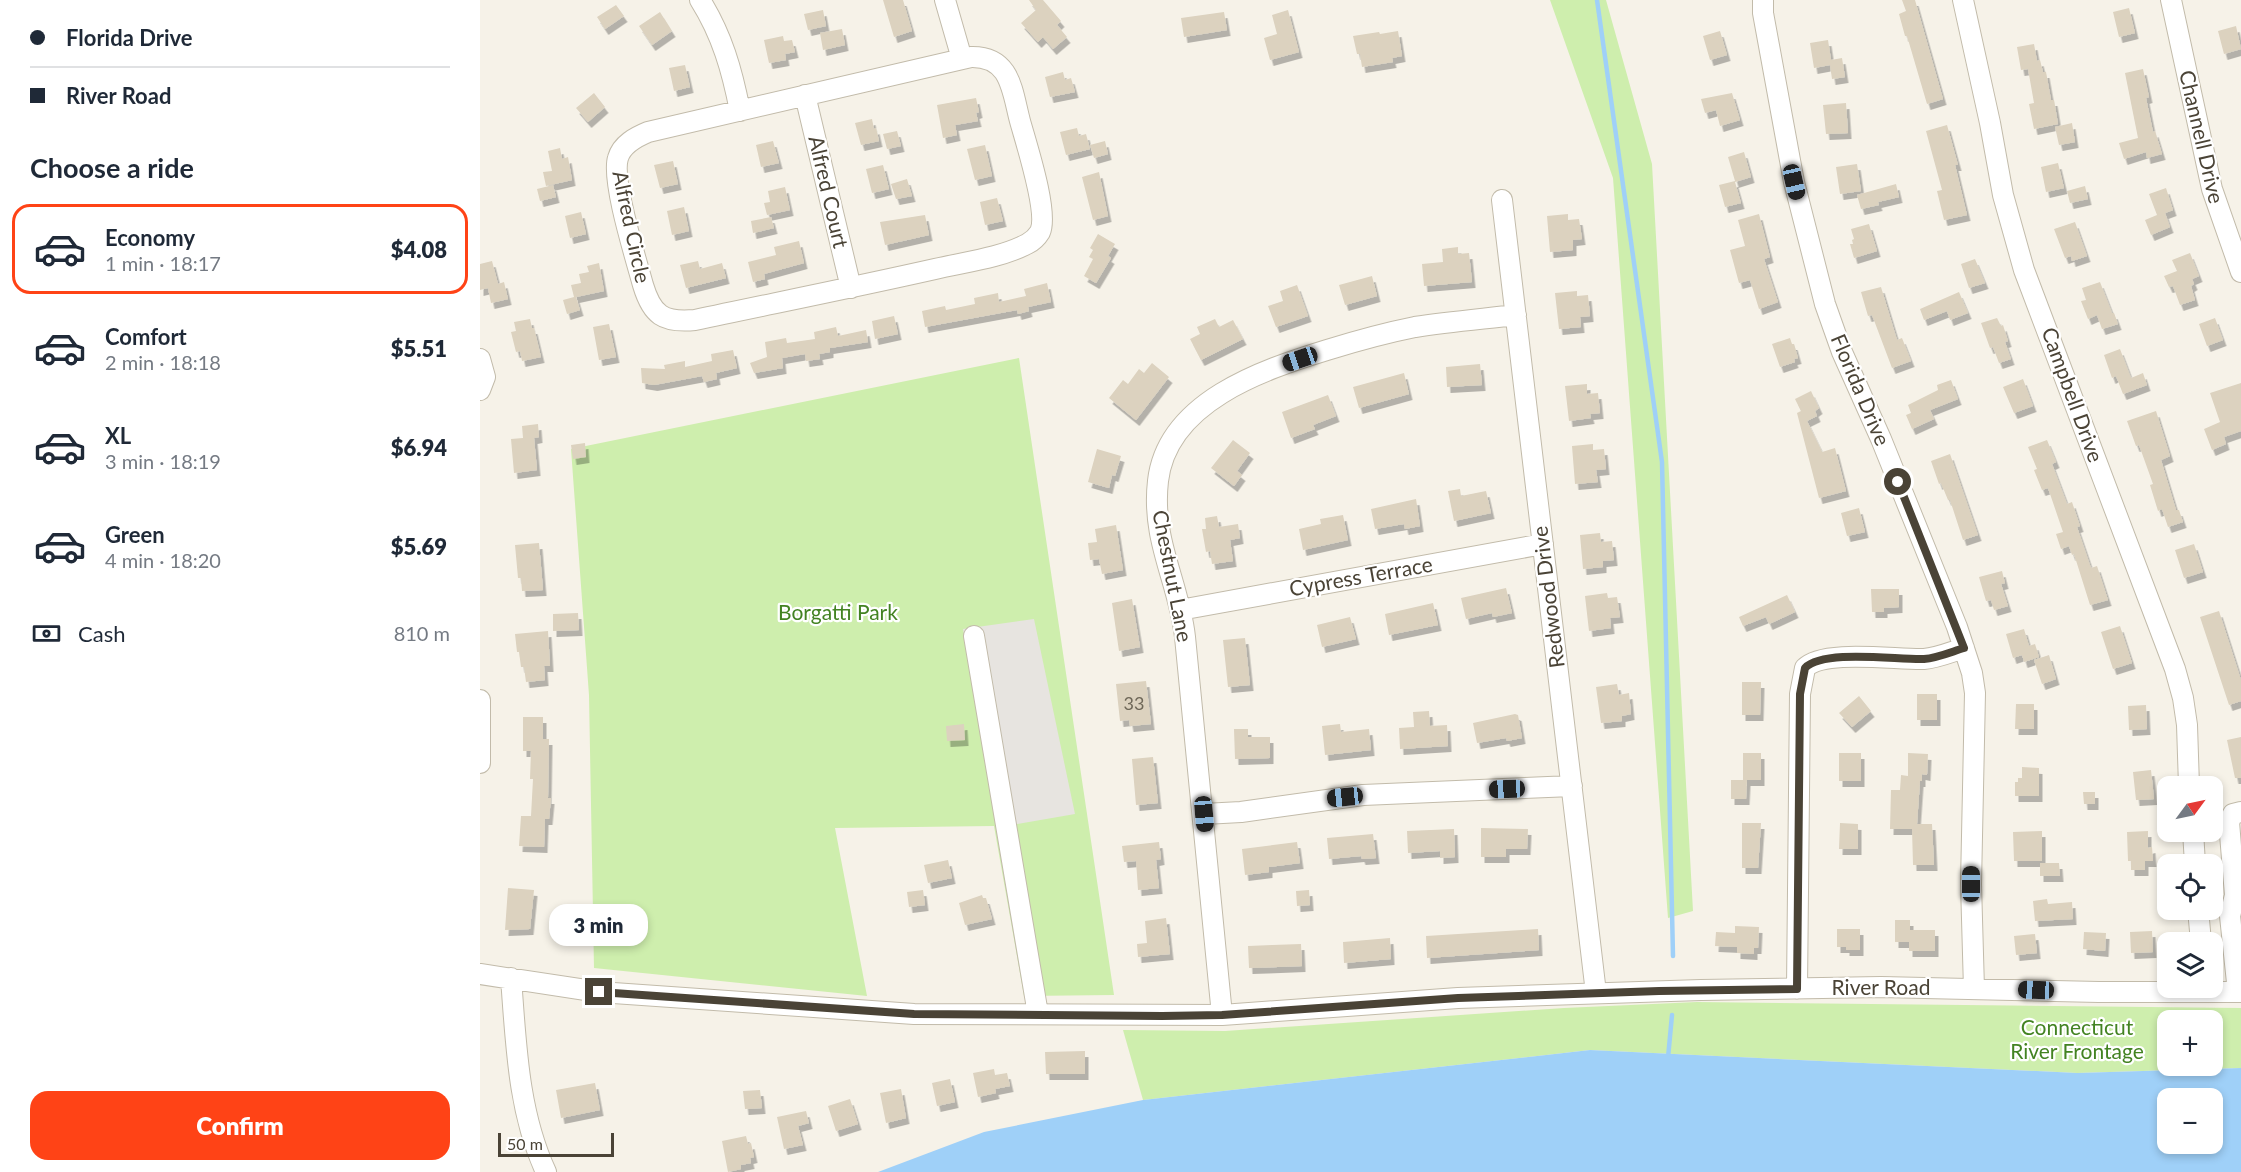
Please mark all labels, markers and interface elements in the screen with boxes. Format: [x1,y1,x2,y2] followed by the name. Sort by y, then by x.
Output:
[66,24,193,51] text: Florida Drive
[2175,68,2230,206] street label: Channell Drive
[66,82,171,109] text: River Road
[804,133,855,251] street label: Alfred Court
[30,151,194,184] text: Choose a ride
[1781,162,1807,202] car
[608,168,657,285] street label: Alfred Circle
[33,222,87,276] icon: car
[105,224,195,251] text: Economy
[391,236,447,263] text: $4.08
[105,251,221,275] text: 1 min · 18:17
[33,321,87,375] icon: car
[105,323,187,350] text: Comfort
[2037,324,2109,465] street label: Campbell Drive
[1827,330,1896,449] street label: Florida Drive
[391,335,447,362] text: $5.51
[1280,345,1320,373] car
[105,350,221,374] text: 2 min · 18:18
[33,420,87,474] icon: car
[105,422,131,449] text: XL
[391,434,447,461] text: $6.94
[105,449,221,473] text: 3 min · 18:19
[1884,468,1911,495] route start
[1148,508,1199,644] street label: Chestnut Lane
[33,519,87,573] icon: car
[105,521,165,548] text: Green
[1526,525,1569,670] street label: Redwood Drive
[391,533,447,560] text: $5.69
[105,548,221,572] text: 4 min · 18:20
[1287,551,1434,600] street label: Cypress Terrace
[778,599,898,624] park label: Borgatti Park
[30,617,63,650] icon: cash
[78,620,125,647] text: Cash
[394,621,450,645] text: 810 m
[1124,692,1144,714] house number: 33
[2157,776,2223,842] north arrow
[2157,776,2223,1154] map controls
[1489,779,1525,799] car
[1326,786,1364,808] car
[1193,795,1215,833] car
[2157,854,2223,920] button: locate
[1962,866,1980,902] car
[550,905,648,947] callout: 3 min
[574,913,623,937] text: 3 min
[2157,932,2223,998] button: layers
[1832,974,1930,999] street label: River Road
[585,978,612,1005] route end
[2018,980,2054,1000] car
[2157,1010,2223,1076] button: +
[2010,1014,2144,1063] park label: Connecticut River Frontage
[2157,1088,2223,1154] button: −
[30,1091,450,1160] button: Confirm
[498,1130,614,1158] scale bar
[507,1134,543,1153] text: 50 m

